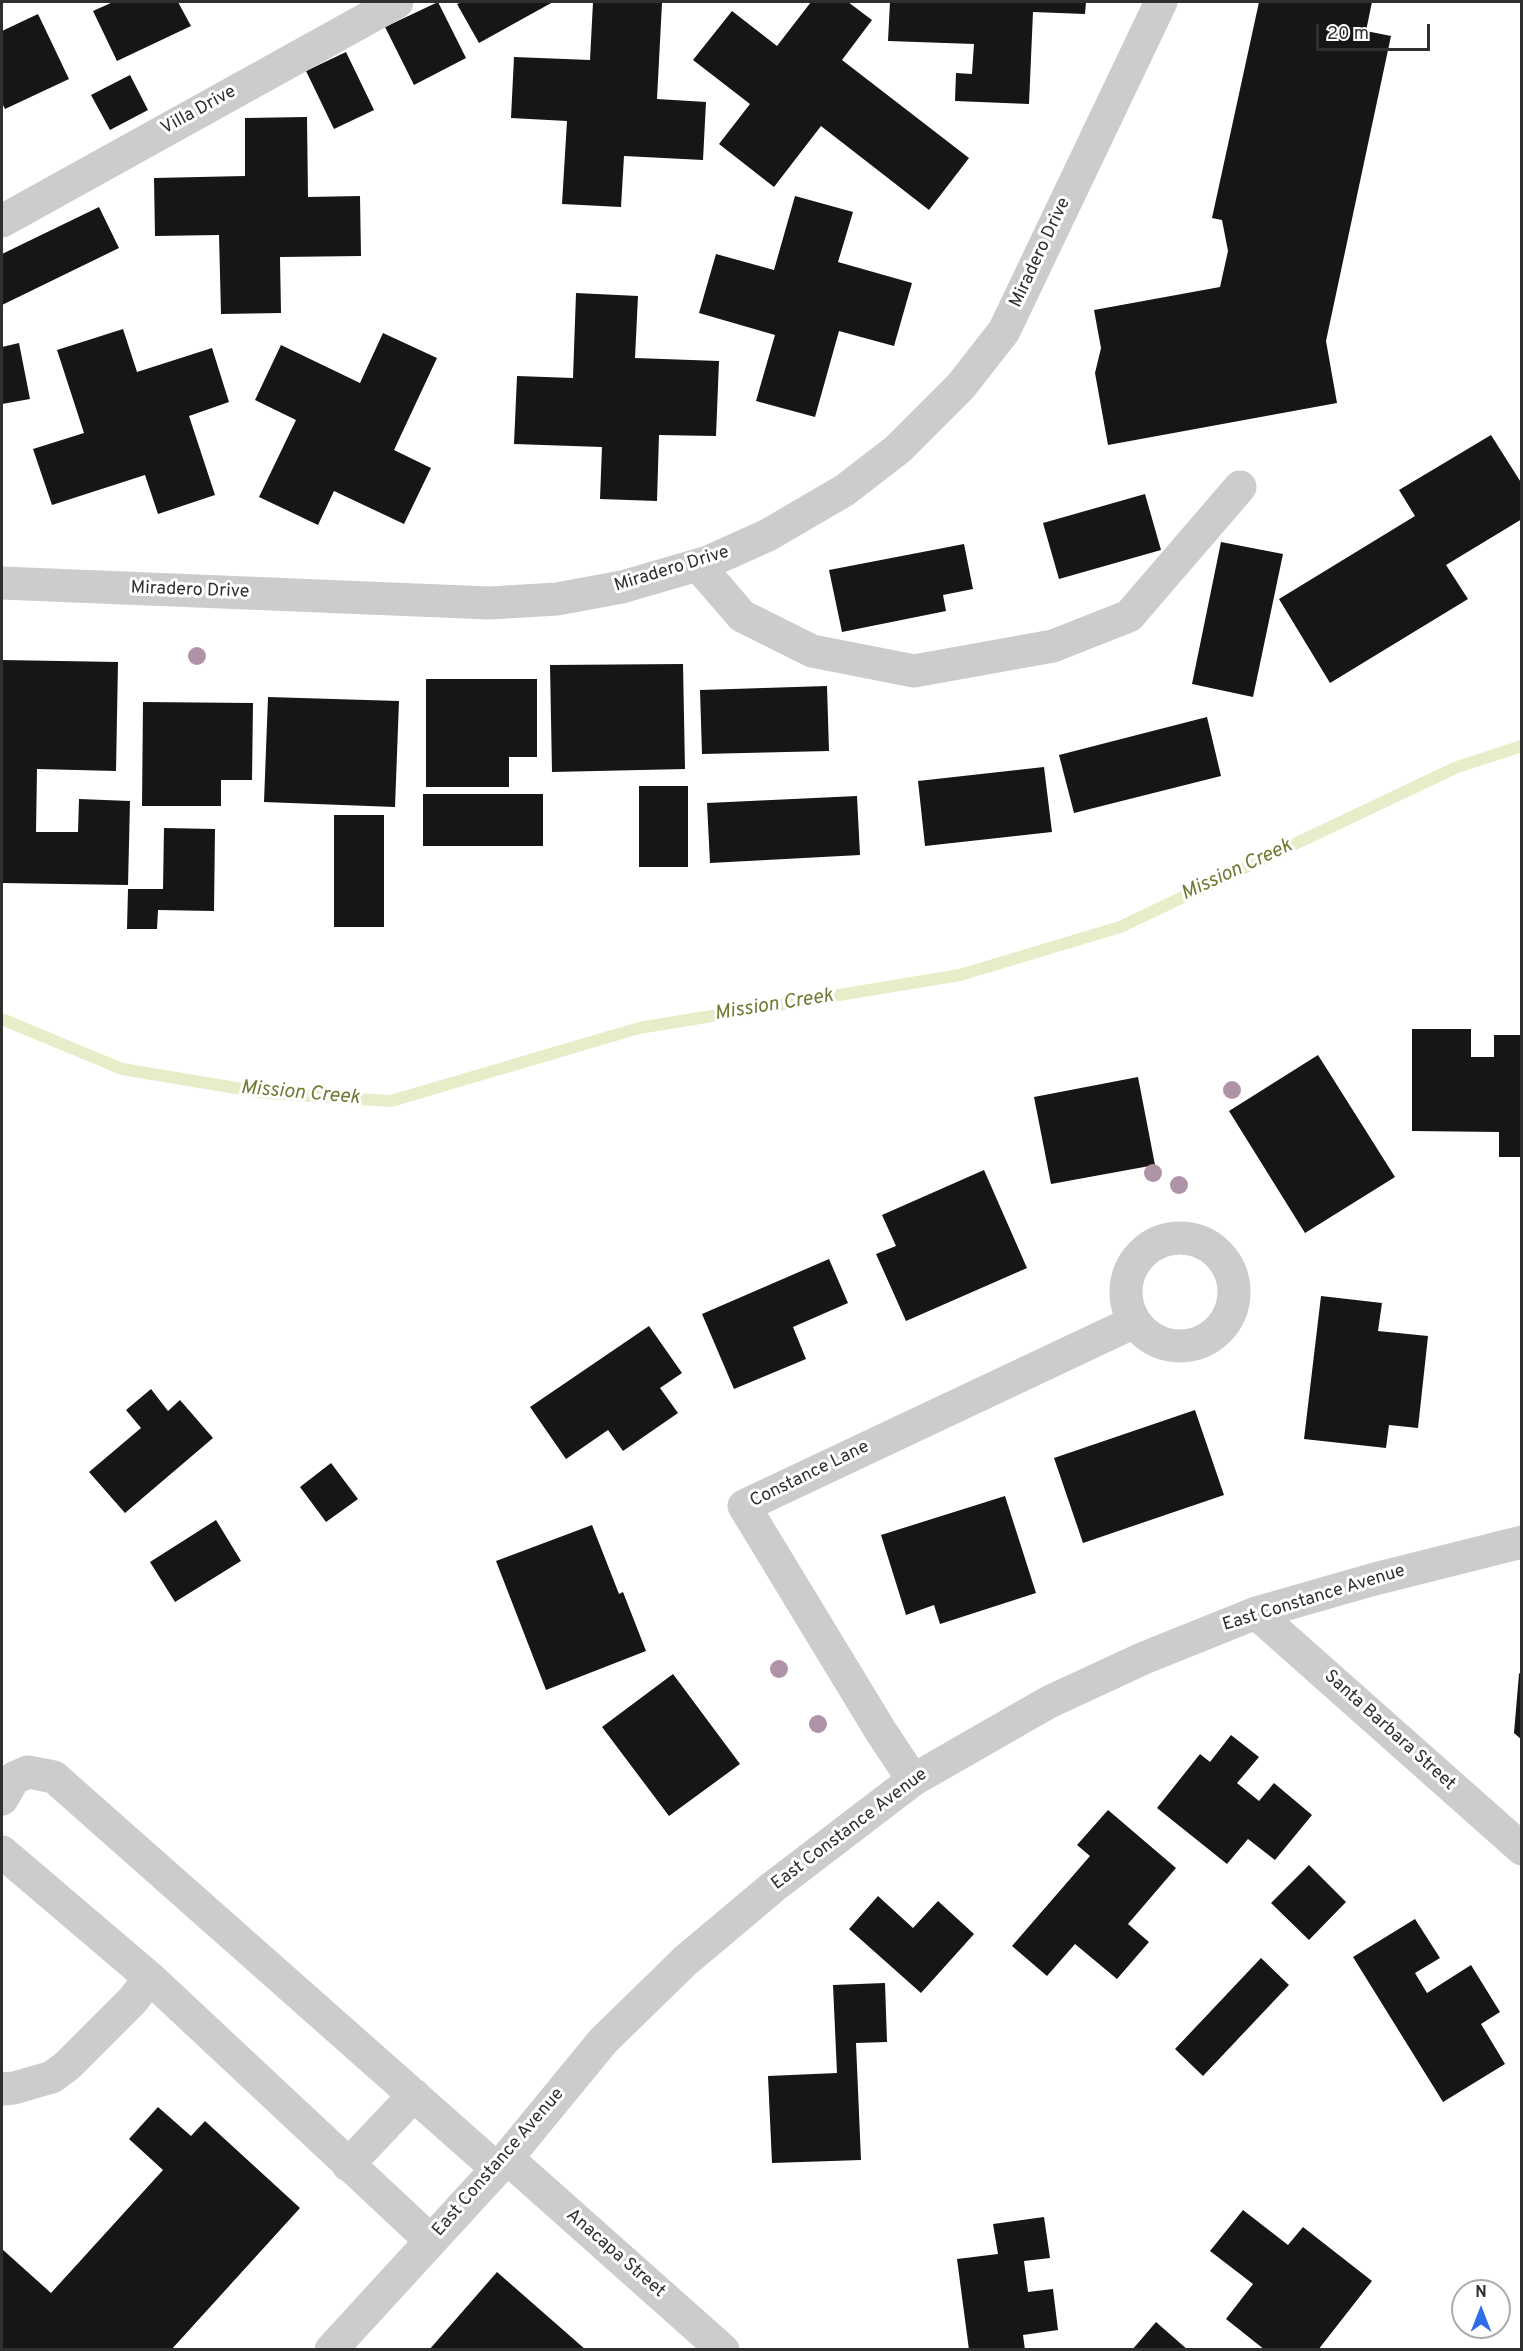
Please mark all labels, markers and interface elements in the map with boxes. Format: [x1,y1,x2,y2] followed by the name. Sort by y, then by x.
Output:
[1319,12,1433,50] scale bar
[1327,23,1369,46] text: 20 m
[158,82,240,140] street label: Villa Drive
[1006,195,1076,311] street label: Miradero Drive
[612,542,732,598] street label: Miradero Drive
[130,578,250,604] street label: Miradero Drive
[1178,835,1296,907] water label: Mission Creek
[713,985,835,1027] water label: Mission Creek
[239,1077,361,1111] water label: Mission Creek
[747,1437,873,1513] street label: Constance Lane
[1220,1561,1408,1637] street label: East Constance Avenue
[1319,1666,1459,1796] street label: Santa Barbara Street
[768,1764,932,1896] street label: East Constance Avenue
[429,2084,569,2242] street label: East Constance Avenue
[561,2205,669,2303] street label: Anacapa Street
[1451,2279,1511,2339] north arrow
[1475,2283,1487,2303] text: N

